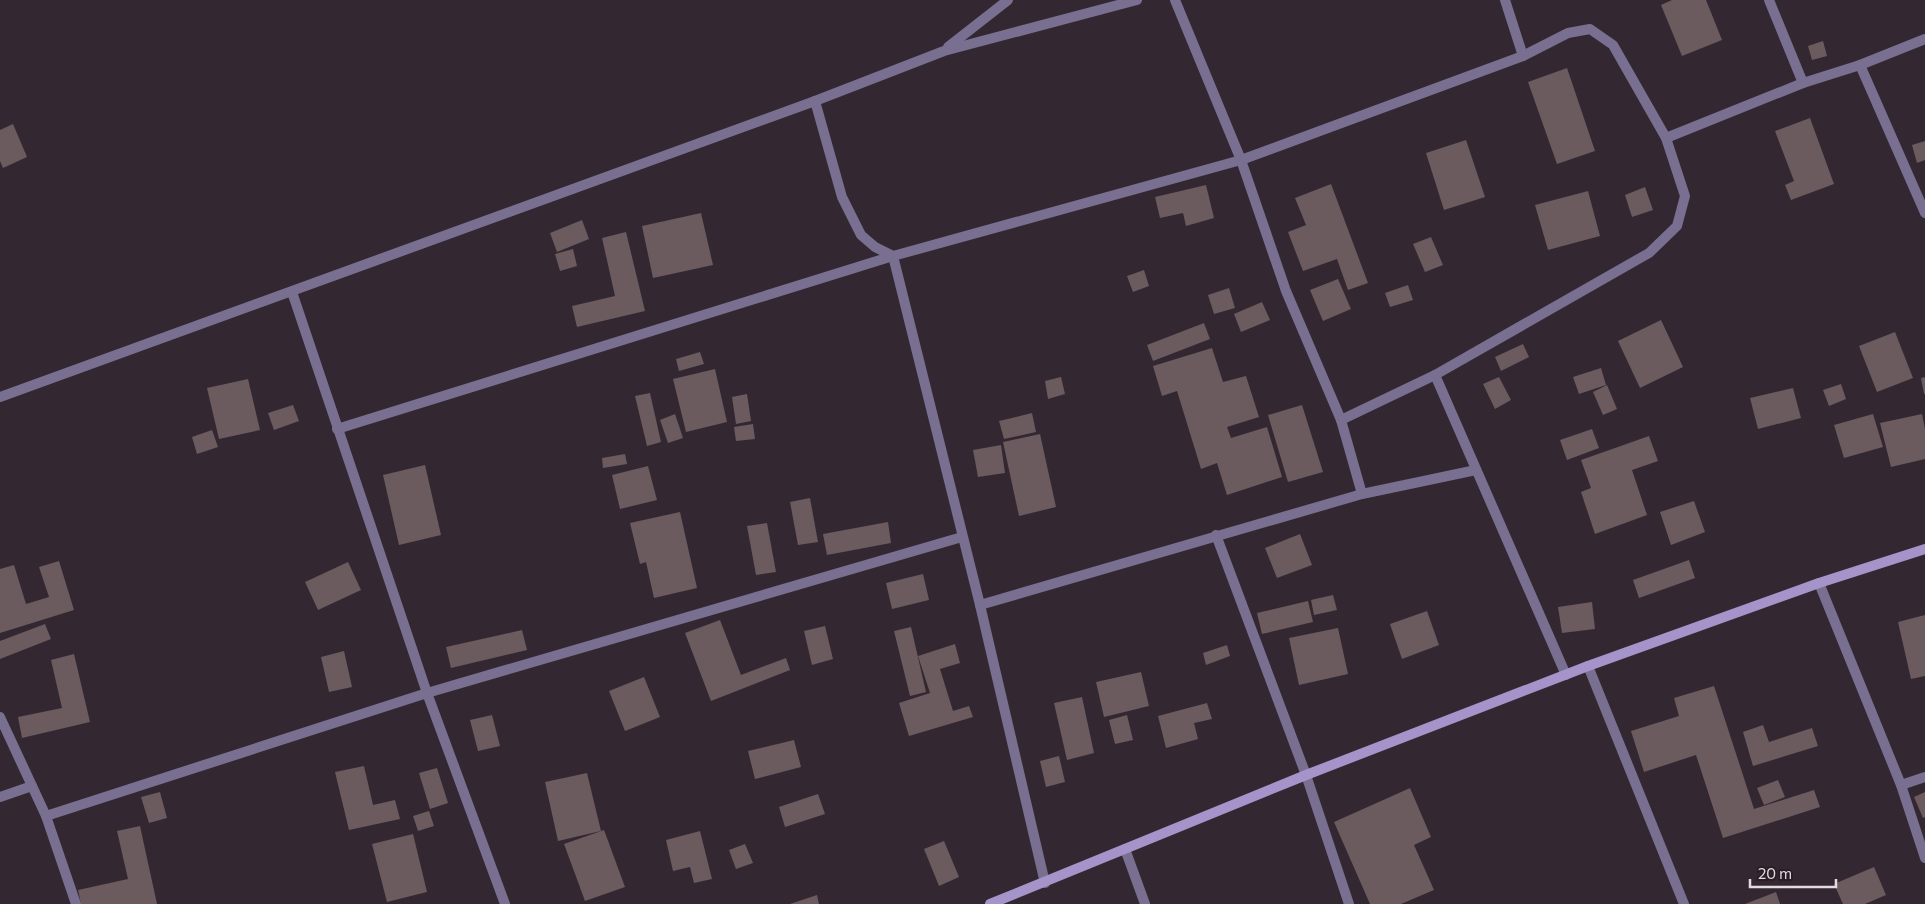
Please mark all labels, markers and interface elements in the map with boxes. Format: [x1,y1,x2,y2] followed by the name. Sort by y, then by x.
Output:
[1750,856,1836,888] scale bar
[1758,864,1792,882] text: 20 m

